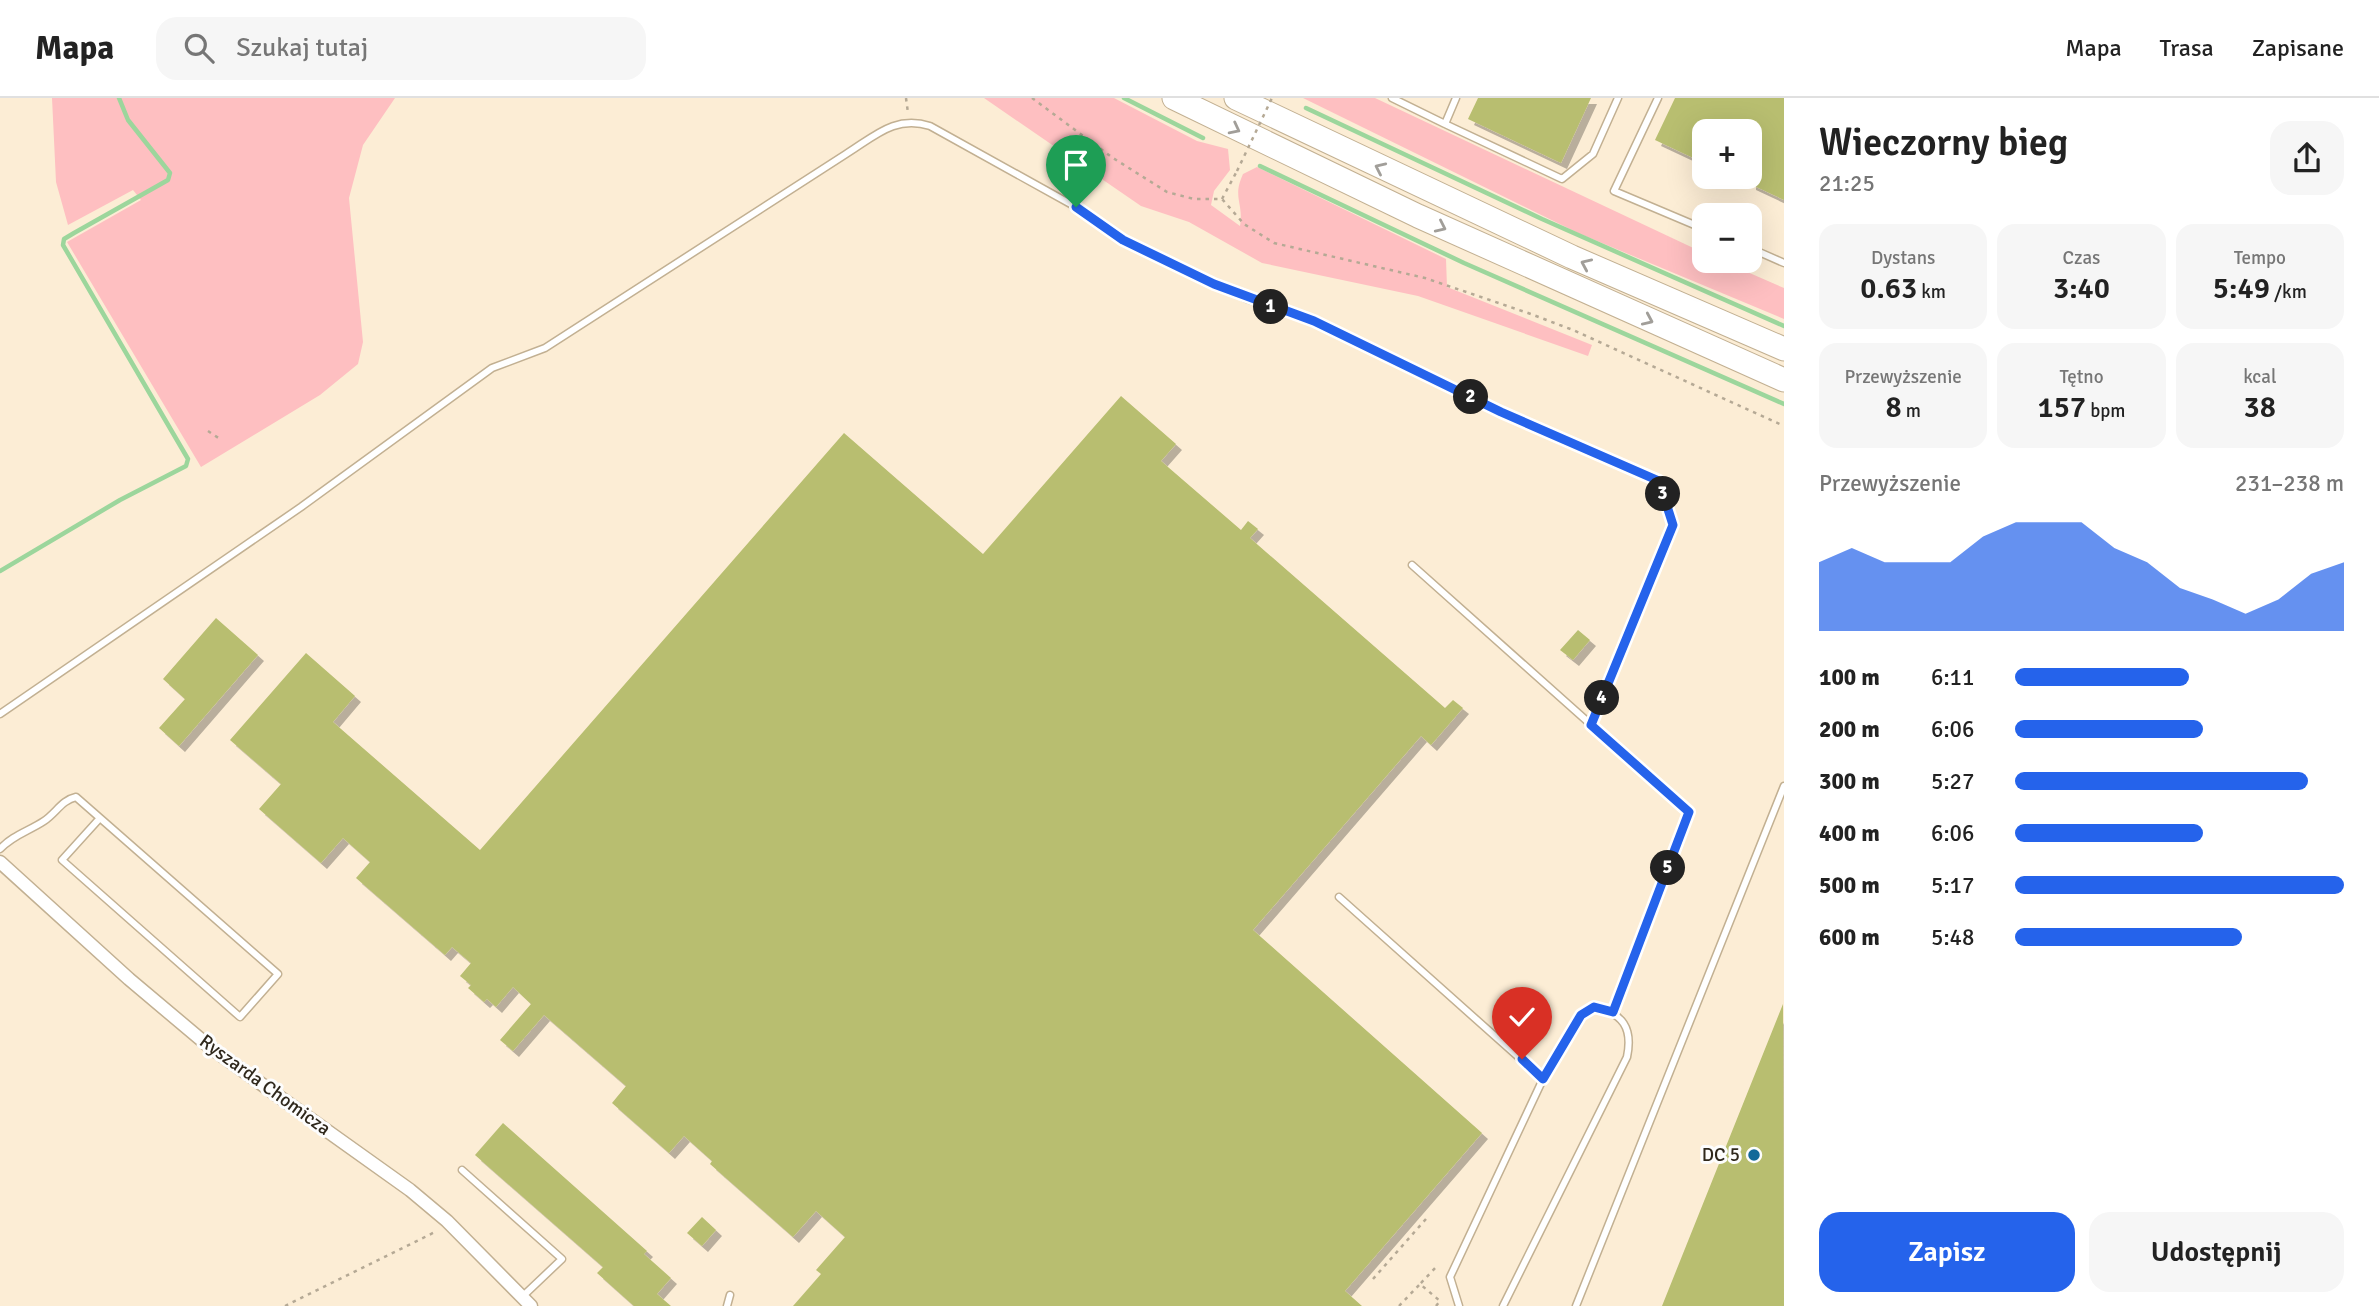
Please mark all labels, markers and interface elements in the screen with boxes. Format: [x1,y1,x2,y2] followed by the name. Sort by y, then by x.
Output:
[156,17,646,80] search box
[35,28,114,69] text: Mapa
[180,29,218,67] icon: search
[236,32,368,64] text: Szukaj tutaj
[2065,33,2122,63] text: Mapa
[2160,33,2214,63] text: Trasa
[2252,33,2344,63] text: Zapisane
[1692,119,1762,273] map controls
[1692,119,1762,189] button: +
[1819,119,2068,166] text: Wieczorny bieg
[1228,120,1240,134] one-way arrow
[2270,121,2344,195] button: share
[1046,135,1106,207] pin
[1057,146,1095,184] icon: arrive
[1375,162,1387,176] one-way arrow
[1819,169,1875,198] text: 21:25
[1692,203,1762,273] button: −
[1434,219,1446,233] one-way arrow
[1871,246,1935,270] text: Dystans
[2063,246,2100,270] text: Czas
[2234,246,2286,270] text: Tempo
[1581,258,1594,272] one-way arrow
[1860,270,1917,307] text: 0.63
[2053,270,2110,307] text: 3:40
[2213,270,2270,307] text: 5:49
[1917,280,1946,304] text: km
[2270,280,2307,304] text: /km
[1254,290,1288,325] pin: 1
[1265,294,1276,318] text: 1
[1641,312,1653,326] one-way arrow
[1845,365,1962,389] text: Przewyższenie
[2059,365,2104,389] text: Tętno
[2243,365,2276,389] text: kcal
[1454,380,1488,414] pin: 2
[1465,384,1476,408] text: 2
[1885,389,1902,426] text: 8
[2037,389,2086,426] text: 157
[2244,389,2276,426] text: 38
[1902,399,1921,423] text: m
[2086,399,2126,423] text: bpm
[1819,469,1961,498] text: Przewyższenie
[2235,469,2344,498] text: 231–238 m
[1646,476,1680,512] pin: 3
[1657,481,1668,505] text: 3
[1819,663,1880,692] text: 100 m
[1931,663,1974,692] text: 6:11
[1584,680,1620,716] pin: 4
[1596,685,1607,709] text: 4
[1819,715,1880,744] text: 200 m
[1931,715,1974,744] text: 6:06
[1819,767,1880,796] text: 300 m
[1931,767,1974,796] text: 5:27
[1819,819,1880,848] text: 400 m
[1931,819,1974,848] text: 6:06
[1650,850,1686,886] pin: 5
[1662,855,1673,879] text: 5
[1819,871,1880,900] text: 500 m
[1931,871,1974,900] text: 5:17
[1819,923,1880,952] text: 600 m
[1931,923,1974,952] text: 5:48
[1492,987,1552,1059] pin
[1503,998,1541,1036] icon: check
[195,1029,335,1141] street label: Ryszarda Chomicza
[1702,1143,1740,1167] place label: DC 5
[1746,1147,1762,1163] marker: DC 5
[1819,1212,2075,1292] button: Zapisz
[2089,1212,2344,1292] button: Udostępnij

